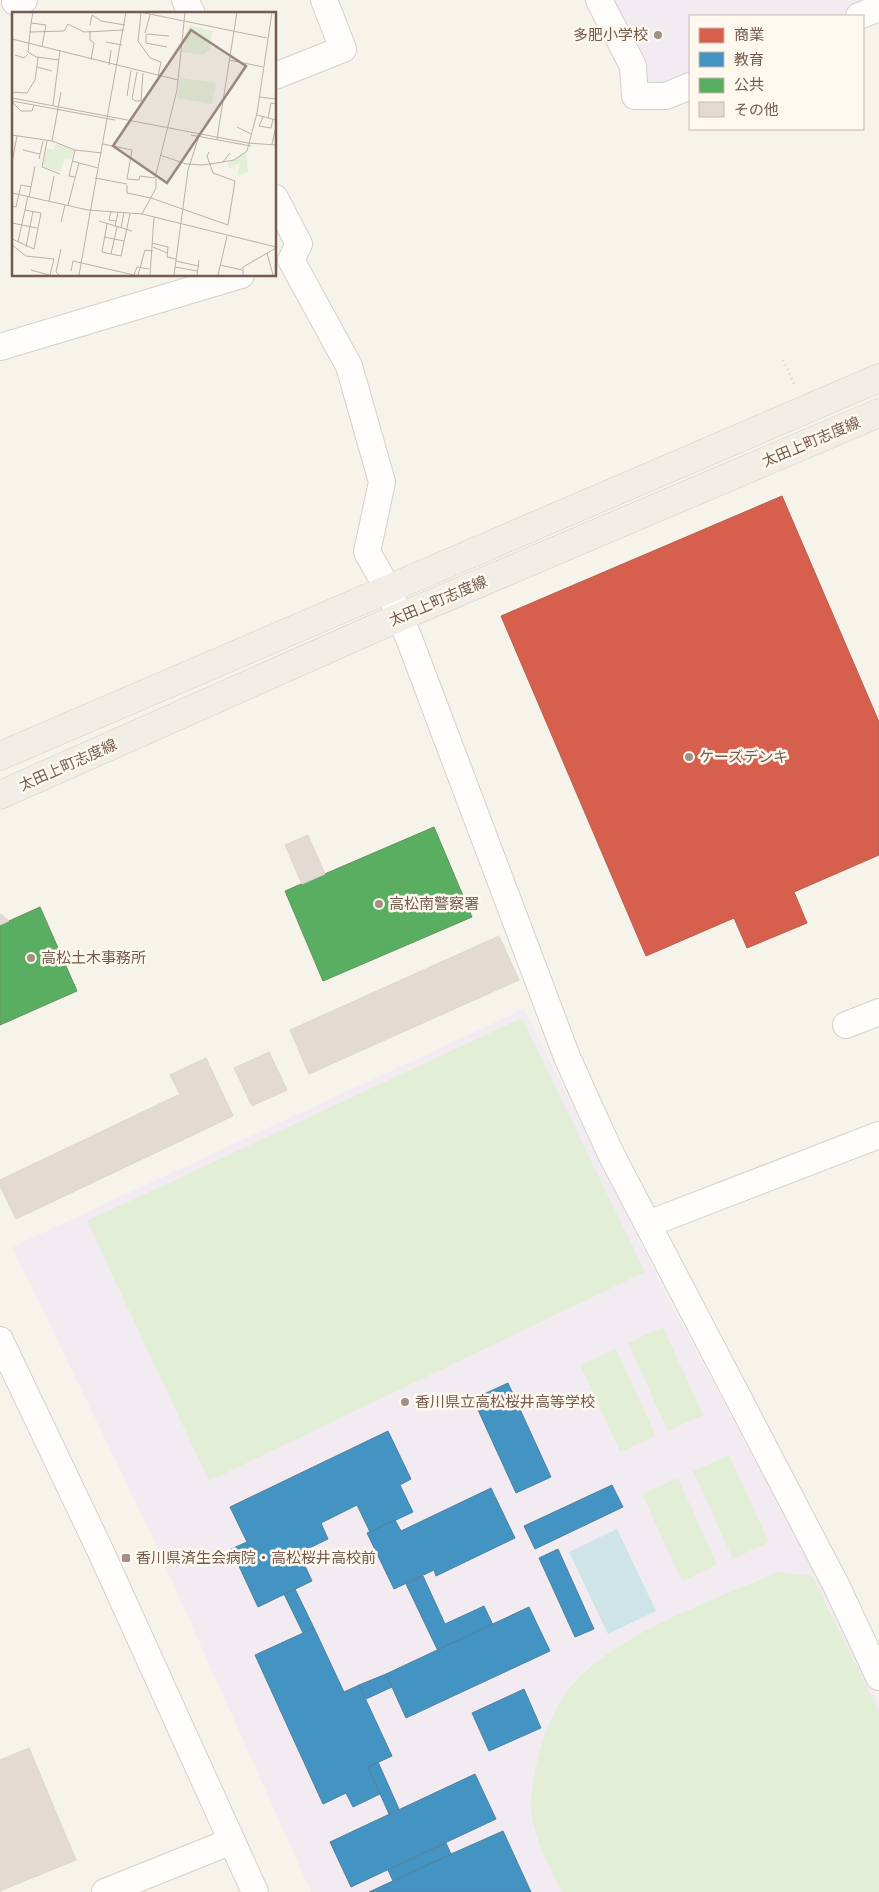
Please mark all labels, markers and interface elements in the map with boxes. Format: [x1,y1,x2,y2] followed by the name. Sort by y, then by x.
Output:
[12,12,276,276] inset map
[689,15,864,130] legend
[573,26,648,43] place label: 多肥小学校
[734,26,764,43] text: 商業
[652,29,664,41] marker: 多肥小学校
[734,51,764,68] text: 教育
[734,76,764,93] text: 公共
[734,101,779,118] text: その他
[759,413,862,470] street label: 太田上町志度線
[386,572,489,629] street label: 太田上町志度線
[16,735,119,794] street label: 太田上町志度線
[699,748,788,765] place label: ケーズデンキ
[683,751,695,763] marker: ケーズデンキ
[389,895,479,912] place label: 高松南警察署
[373,898,385,910] marker: 高松南警察署
[41,949,146,966] place label: 高松土木事務所
[25,952,37,964] marker: 高松土木事務所
[415,1393,595,1410] place label: 香川県立高松桜井高等学校
[399,1396,411,1408] marker: 香川県立高松桜井高等学校
[136,1549,376,1566] place label: 香川県済生会病院・高松桜井高校前
[120,1552,132,1564] marker: 香川県済生会病院・高松桜井高校前

